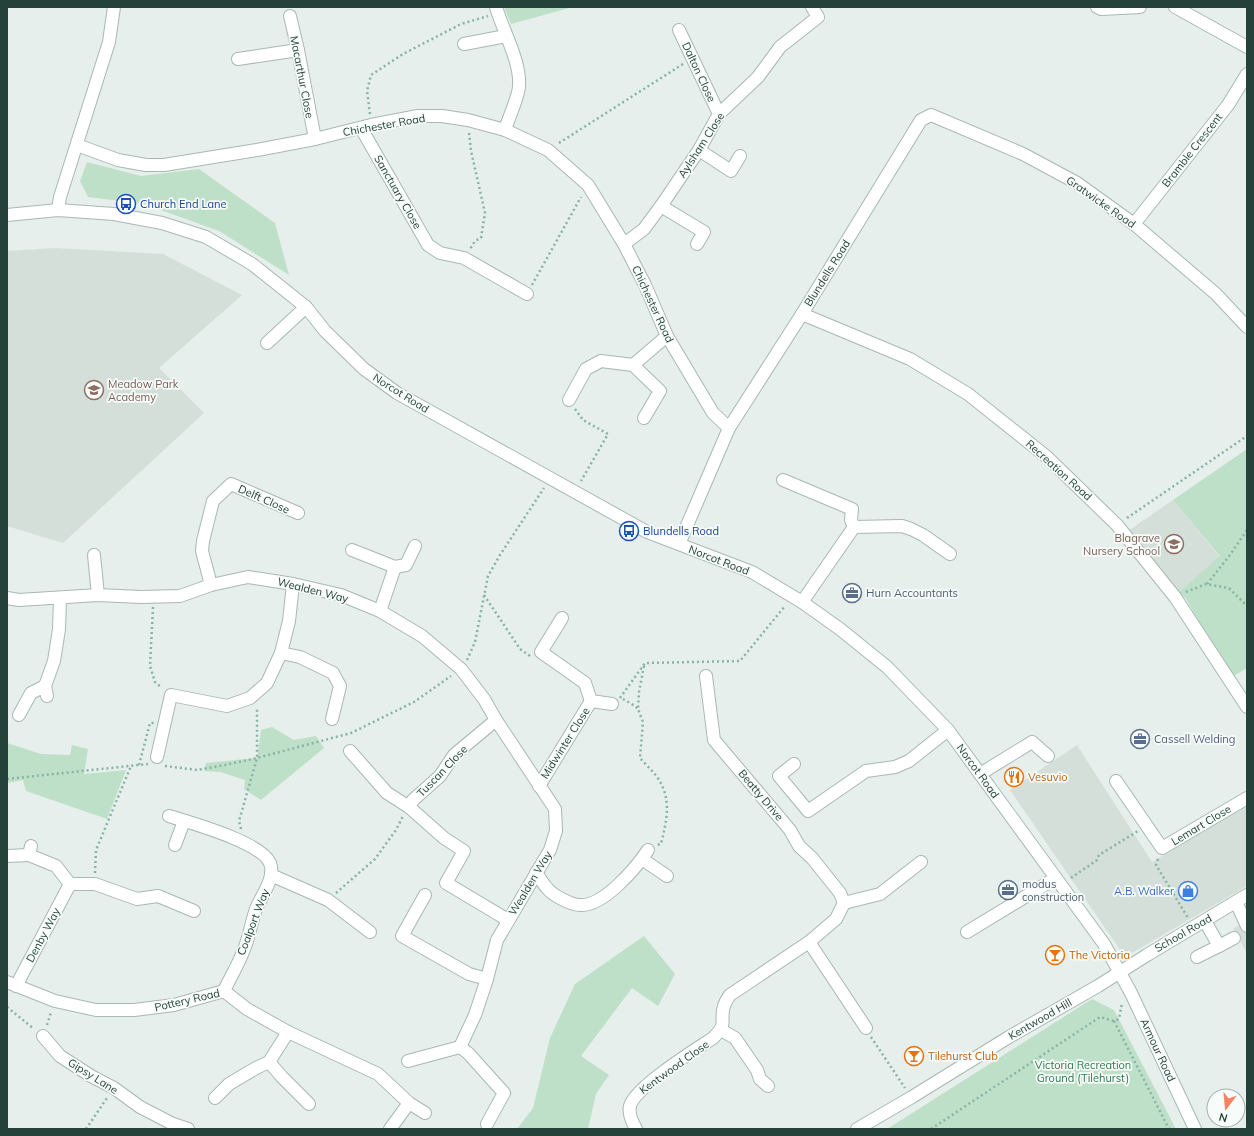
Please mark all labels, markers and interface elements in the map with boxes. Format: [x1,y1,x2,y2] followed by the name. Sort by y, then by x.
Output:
[287,35,317,119] street label: Macarthur Close
[679,40,719,104] street label: Dalton Close
[675,110,727,180] street label: Aylsham Close
[1159,110,1225,190] street label: Bramble Crescent
[342,111,426,139] street label: Chichester Road
[371,153,425,231] street label: Sanctuary Close
[1064,173,1138,231] street label: Gratwicke Road
[115,193,137,215] bus stop icon: Church End Lane
[140,197,226,211] place label: Church End Lane
[801,237,853,309] street label: Blundells Road
[629,263,677,345] street label: Chichester Road
[370,370,432,416] street label: Norcot Road
[108,377,179,404] place label: Meadow Park Academy
[83,379,105,401] school or university icon: Meadow Park Academy
[1023,437,1095,503] street label: Recreation Road
[236,481,292,517] street label: Delft Close
[618,520,640,542] bus stop icon: Blundells Road
[643,524,719,538] place label: Blundells Road
[1083,531,1160,558] place label: Blagrave Nursery School
[1163,533,1185,555] school or university icon: Blagrave Nursery School
[687,542,751,578] street label: Norcot Road
[276,574,350,606] street label: Wealden Way
[841,582,863,604] office icon: Hurn Accountants
[866,586,958,600] place label: Hurn Accountants
[537,705,593,781] street label: Midwinter Close
[1129,728,1151,750] office icon: Cassell Welding
[1154,732,1235,746] place label: Cassell Welding
[954,741,1002,801] street label: Norcot Road
[414,742,470,800] street label: Tuscan Close
[735,766,787,824] street label: Beatty Drive
[1003,766,1025,788] restaurant icon: Vesuvio
[1028,770,1068,784] place label: Vesuvio
[1169,802,1233,848] street label: Lemart Close
[505,848,555,918] street label: Wealden Way
[1022,877,1084,904] place label: modus construction
[997,879,1019,901] office icon: modus construction
[1177,880,1199,902] shop icon: A.B. Walker
[1114,884,1174,898] place label: A.B. Walker
[234,886,272,957] street label: Coalport Way
[23,905,63,965] street label: Denby Way
[1152,911,1214,955] street label: School Road
[1044,944,1066,966] bar icon: The Victoria
[1069,948,1130,962] place label: The Victoria
[153,986,221,1014] street label: Pottery Road
[1006,995,1074,1043] street label: Kentwood Hill
[1137,1016,1179,1084] street label: Armour Road
[636,1037,712,1097] street label: Kentwood Close
[903,1045,925,1067] bar icon: Tilehurst Club
[928,1049,998,1063] place label: Tilehurst Club
[65,1055,121,1097] street label: Gipsy Lane
[1035,1058,1131,1085] park label: Victoria Recreation Ground (Tilehurst)
[1206,1088,1246,1128] north arrow
[1217,1110,1229,1125] text: N

